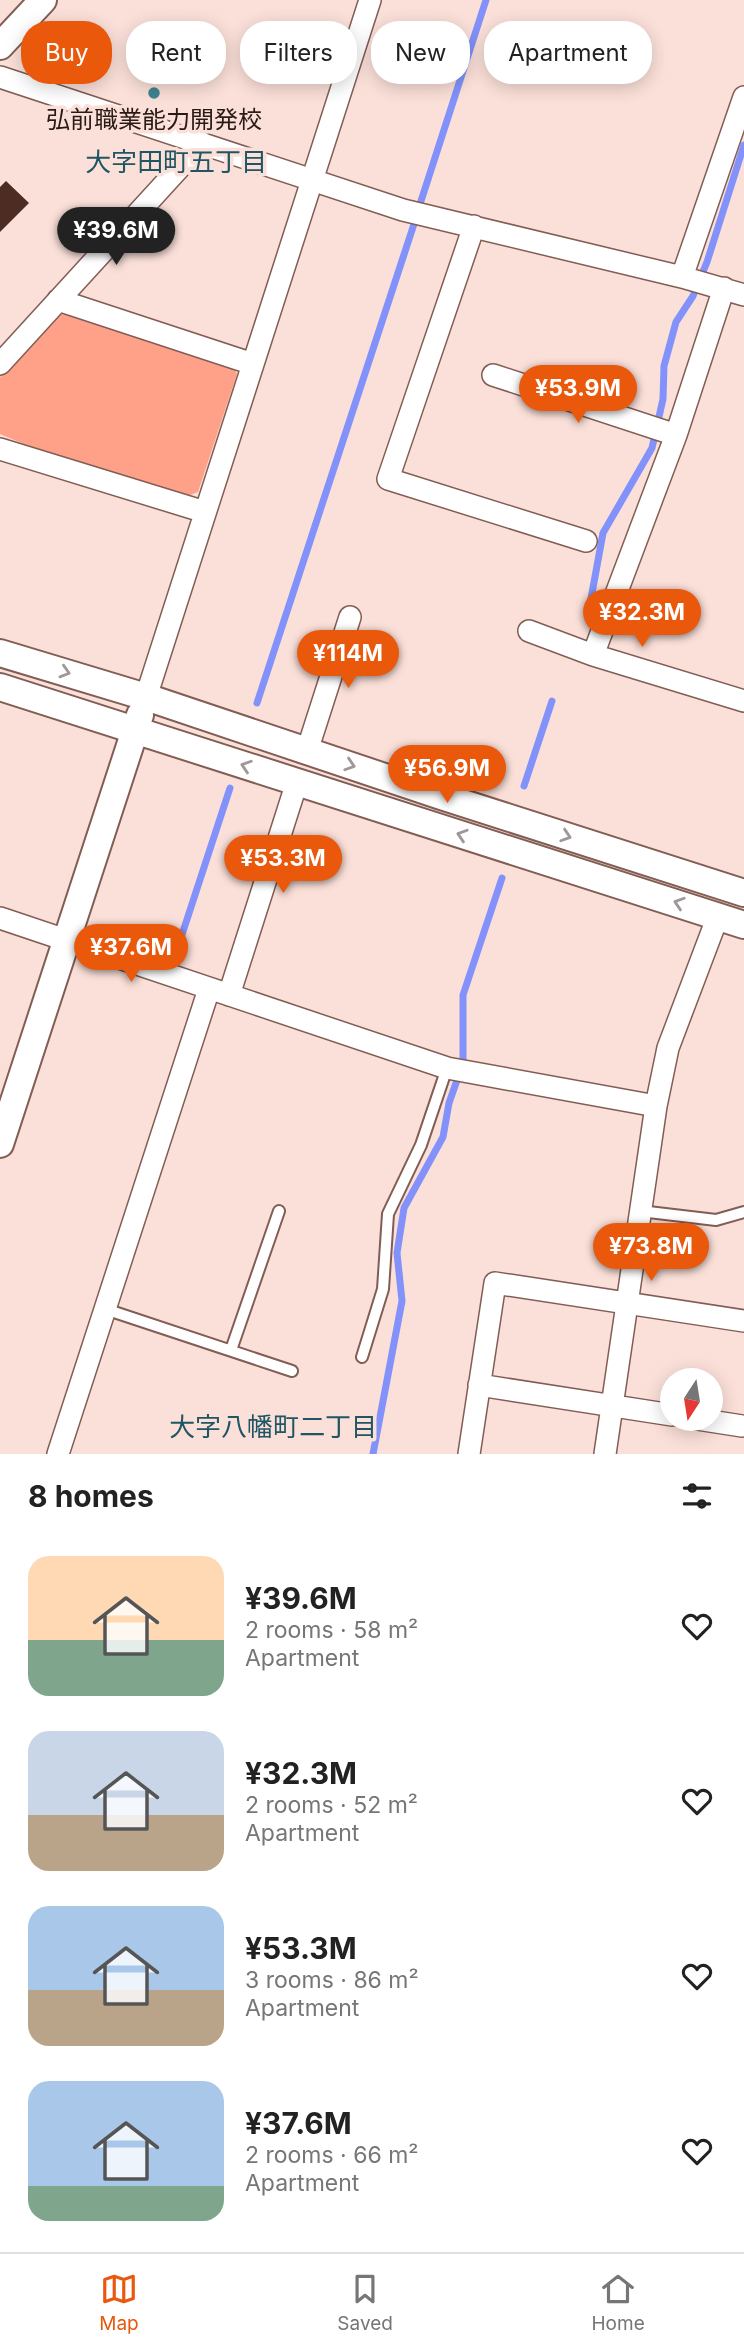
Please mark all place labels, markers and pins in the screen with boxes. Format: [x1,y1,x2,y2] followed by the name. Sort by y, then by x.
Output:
[146,85,162,101] marker: 弘前職業能力開発校
[46,105,262,134] place label: 弘前職業能力開発校
[59,208,173,267] pin: ¥39.6M
[521,366,635,425] pin: ¥53.9M
[585,590,699,649] pin: ¥32.3M
[299,630,397,690] pin: ¥114M
[390,746,504,805] pin: ¥56.9M
[226,836,340,895] pin: ¥53.3M
[74,925,188,984] pin: ¥37.6M
[594,1224,708,1283] pin: ¥73.8M

